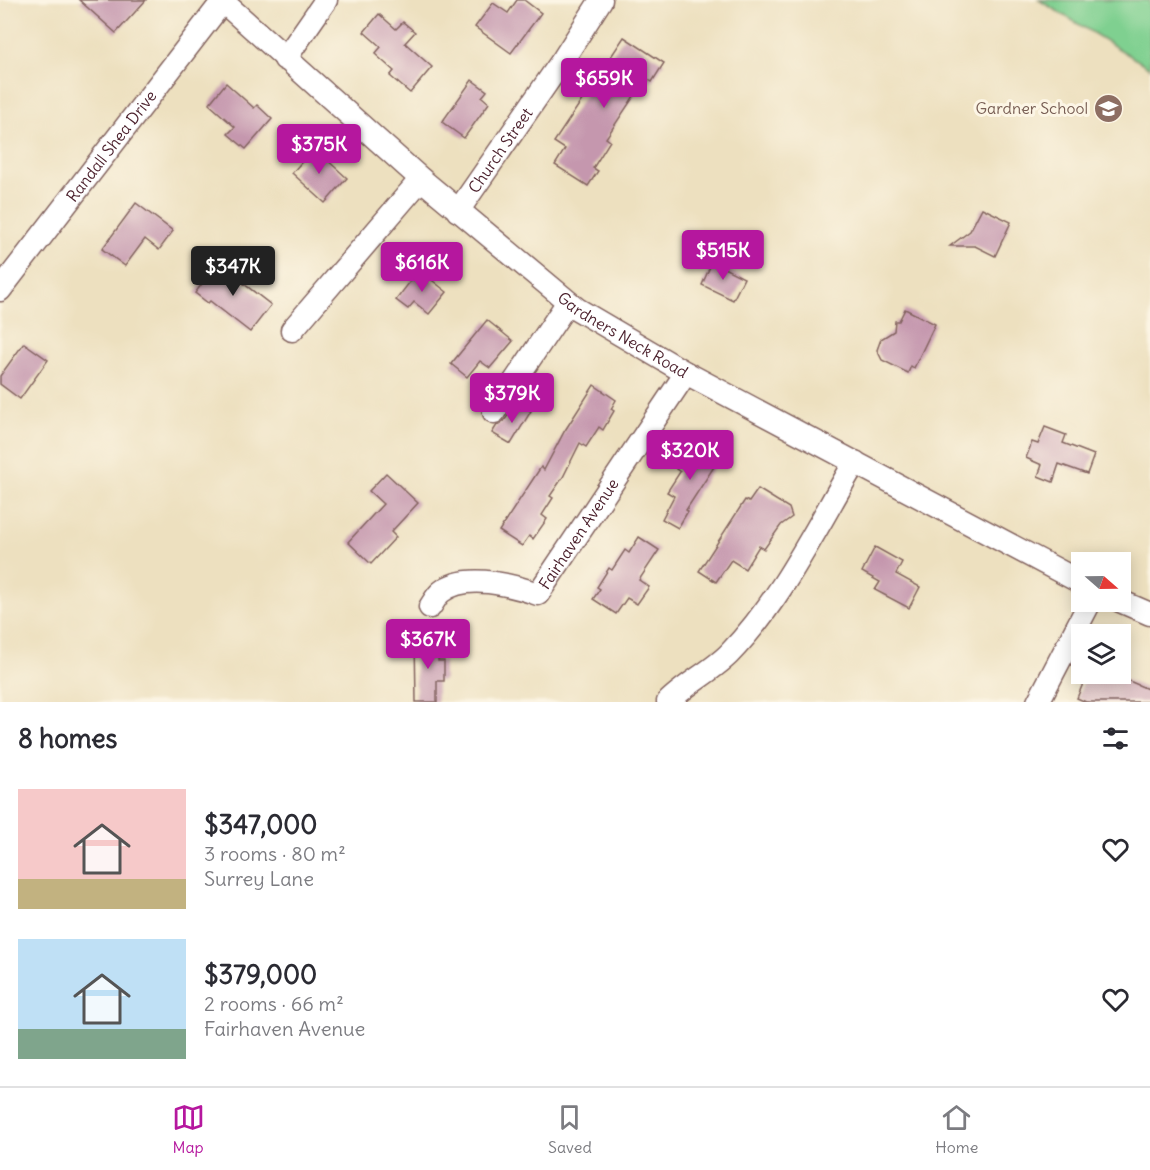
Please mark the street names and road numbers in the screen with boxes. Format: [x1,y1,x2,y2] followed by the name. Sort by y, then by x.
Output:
[62,86,161,206] street label: Randall Shea Drive
[464,103,537,197] street label: Church Street
[554,287,692,382] street label: Gardners Neck Road
[534,474,623,593] street label: Fairhaven Avenue

